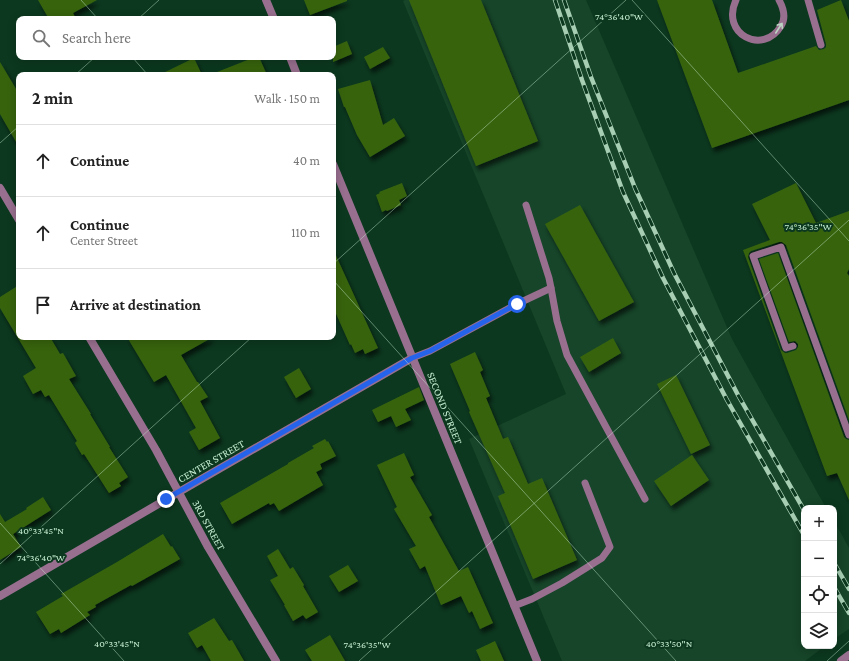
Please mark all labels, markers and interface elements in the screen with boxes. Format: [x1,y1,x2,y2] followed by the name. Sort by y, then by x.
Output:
[595,11,644,22] text: 74°36'40"W
[16,16,336,60] search box
[775,22,783,33] one-way arrow
[30,27,52,49] icon: search
[62,30,131,46] text: Search here
[32,89,73,108] text: 2 min
[254,91,320,106] text: Walk · 150 m
[32,150,54,172] icon: ahead
[70,153,129,169] text: Continue
[293,153,320,168] text: 40 m
[70,217,129,233] text: Continue
[784,221,832,232] text: 74°36'35"W
[32,222,54,244] icon: ahead
[291,225,320,240] text: 110 m
[70,233,138,248] text: Center Street
[32,294,54,316] icon: arrive
[508,295,526,313] route start
[70,297,201,313] text: Arrive at destination
[425,370,465,446] street label: SECOND STREET
[176,437,246,485] street label: CENTER STREET
[157,490,175,508] route end
[190,498,228,552] street label: 3RD STREET
[801,505,837,649] map controls
[801,505,837,541] button: +
[18,525,64,536] text: 40°33'45"N
[801,541,837,577] button: −
[17,552,66,563] text: 74°36'40"W
[801,577,837,613] button: locate
[801,613,837,649] button: layers
[94,638,140,649] text: 40°33'45"N
[646,638,693,649] text: 40°33'50"N
[343,639,391,650] text: 74°36'35"W

